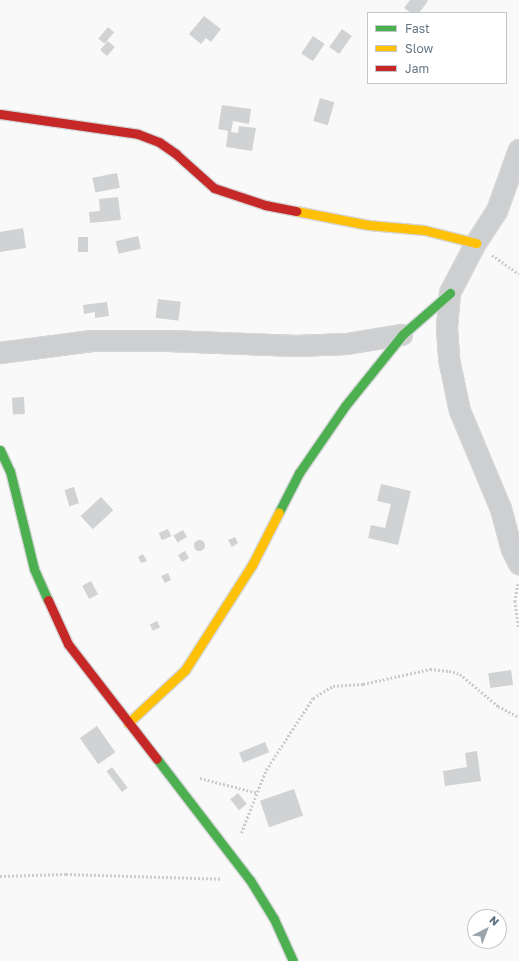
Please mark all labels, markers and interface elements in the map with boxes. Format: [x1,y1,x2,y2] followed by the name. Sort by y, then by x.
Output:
[367,12,507,84] legend
[405,21,430,36] text: Fast
[405,41,433,56] text: Slow
[405,61,429,76] text: Jam
[467,909,507,949] north arrow
[487,913,502,928] text: N

